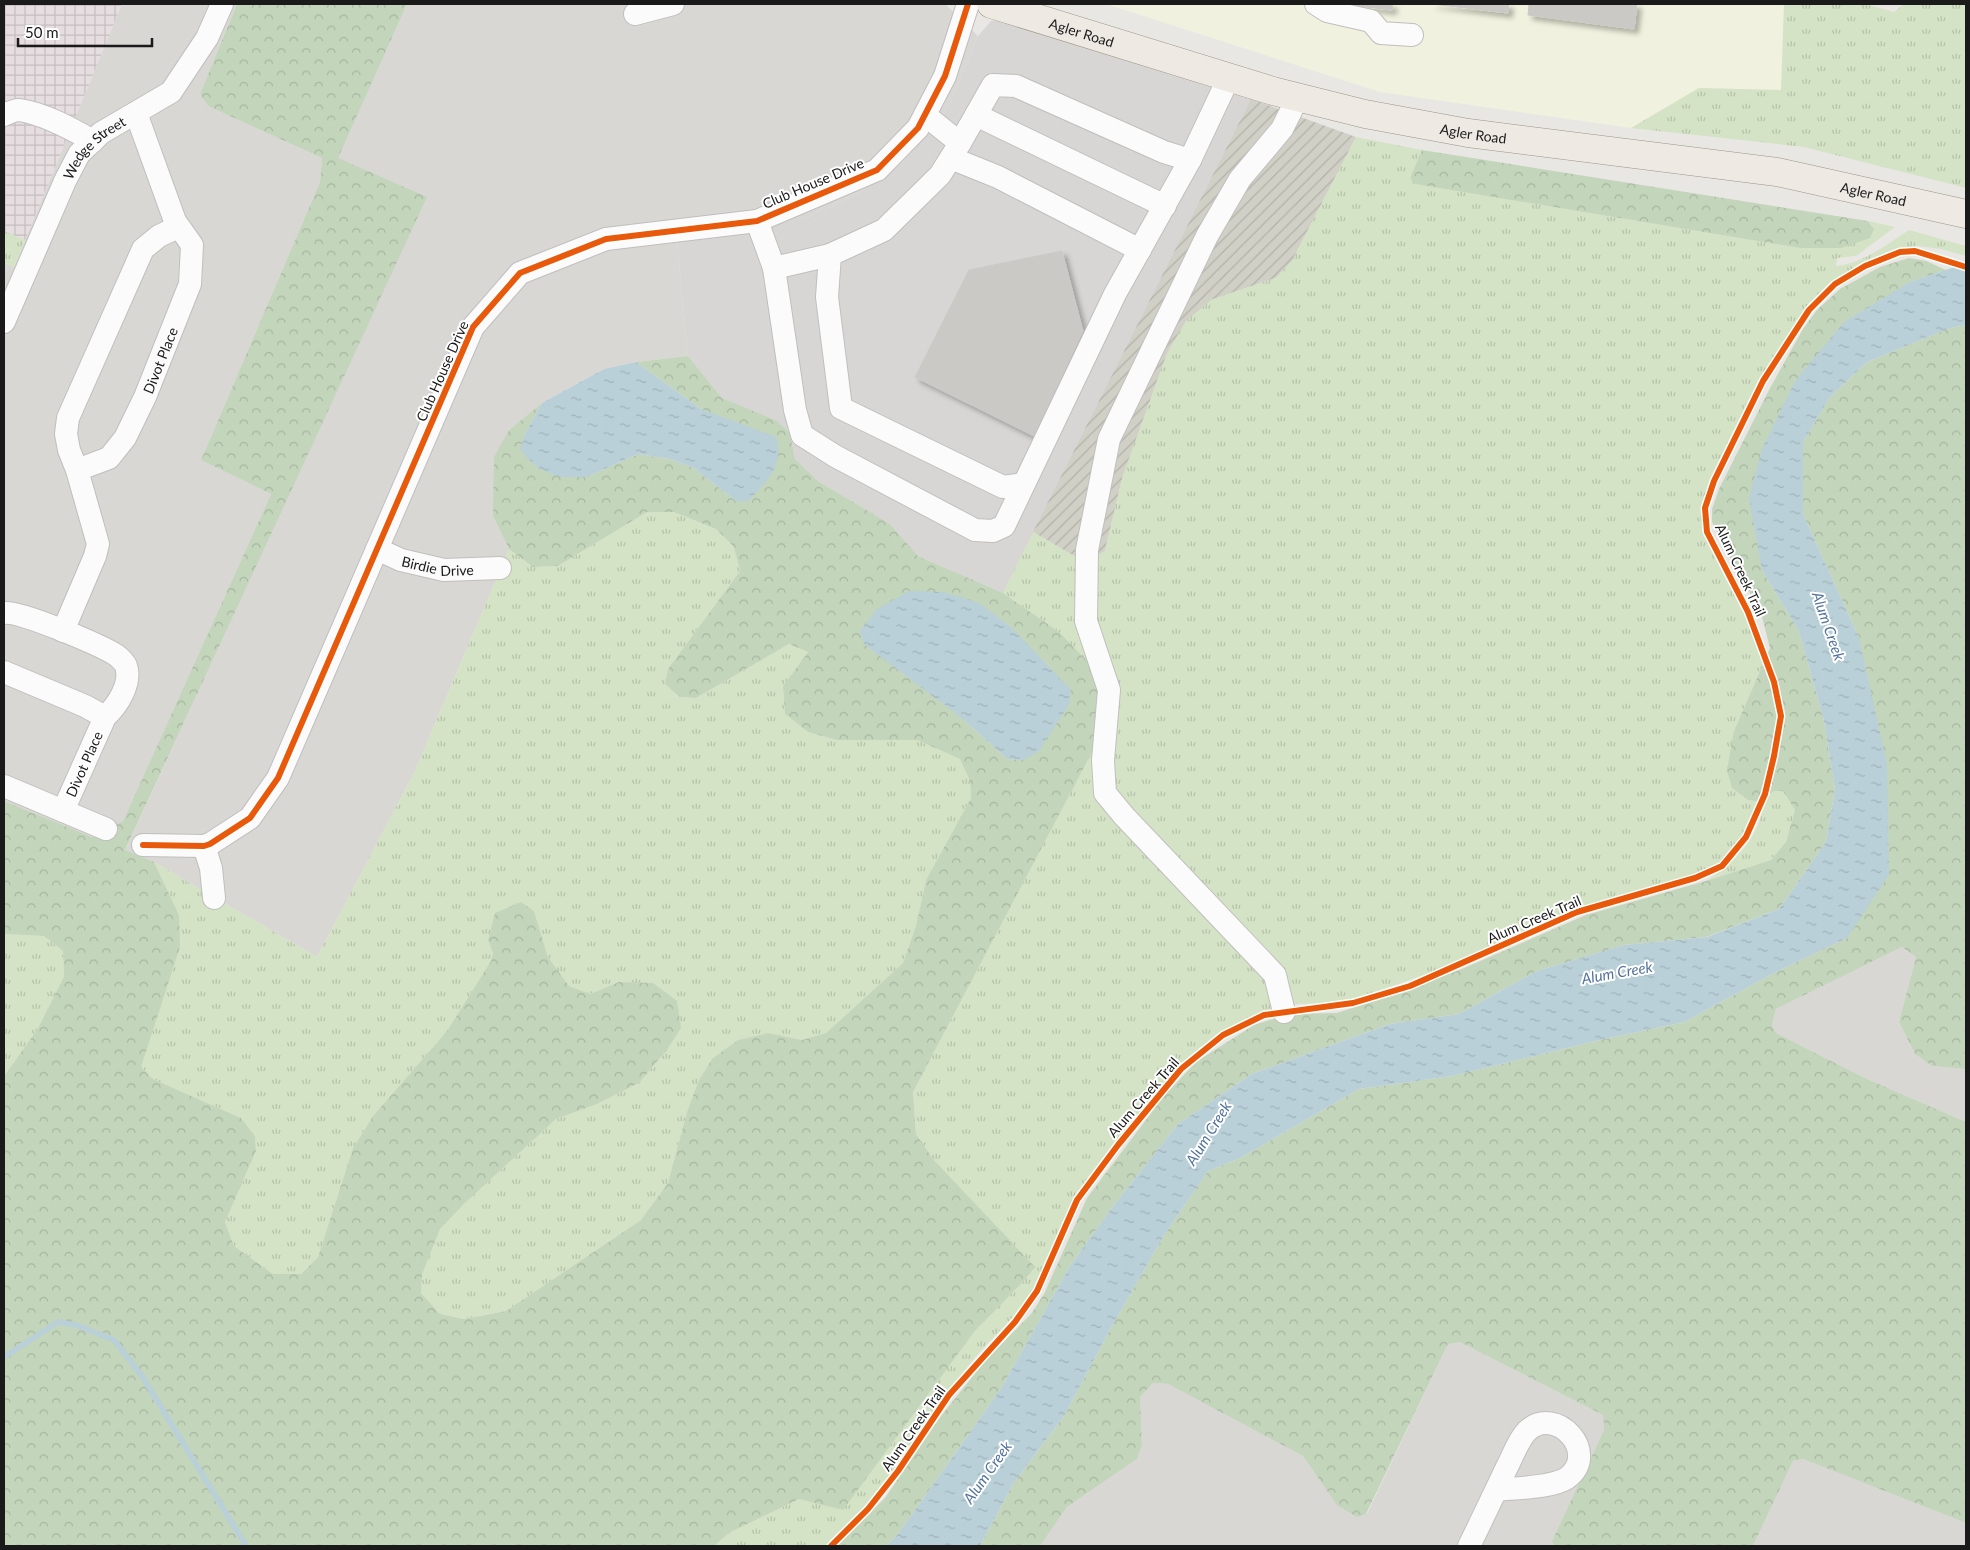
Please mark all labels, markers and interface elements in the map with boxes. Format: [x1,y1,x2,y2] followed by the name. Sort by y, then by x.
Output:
[1047,14,1116,50] street label: Agler Road
[18,15,151,47] scale bar
[25,23,59,41] text: 50 m
[59,112,128,182] street label: Wedge Street
[1439,120,1508,146] street label: Agler Road
[760,154,866,212] street label: Club House Drive
[1839,178,1908,209] street label: Agler Road
[412,318,472,424] street label: Club House Drive
[139,325,180,396] street label: Divot Place
[1712,521,1770,619] street label: Alum Creek Trail
[400,552,474,579] street label: Birdie Drive
[1808,588,1849,664] water label: Alum Creek
[62,729,106,799] street label: Divot Place
[1485,892,1583,946] street label: Alum Creek Trail
[1579,957,1655,987] water label: Alum Creek
[1104,1054,1182,1140] street label: Alum Creek Trail
[1181,1097,1235,1169] water label: Alum Creek
[877,1382,949,1474] street label: Alum Creek Trail
[958,1437,1015,1507] water label: Alum Creek

